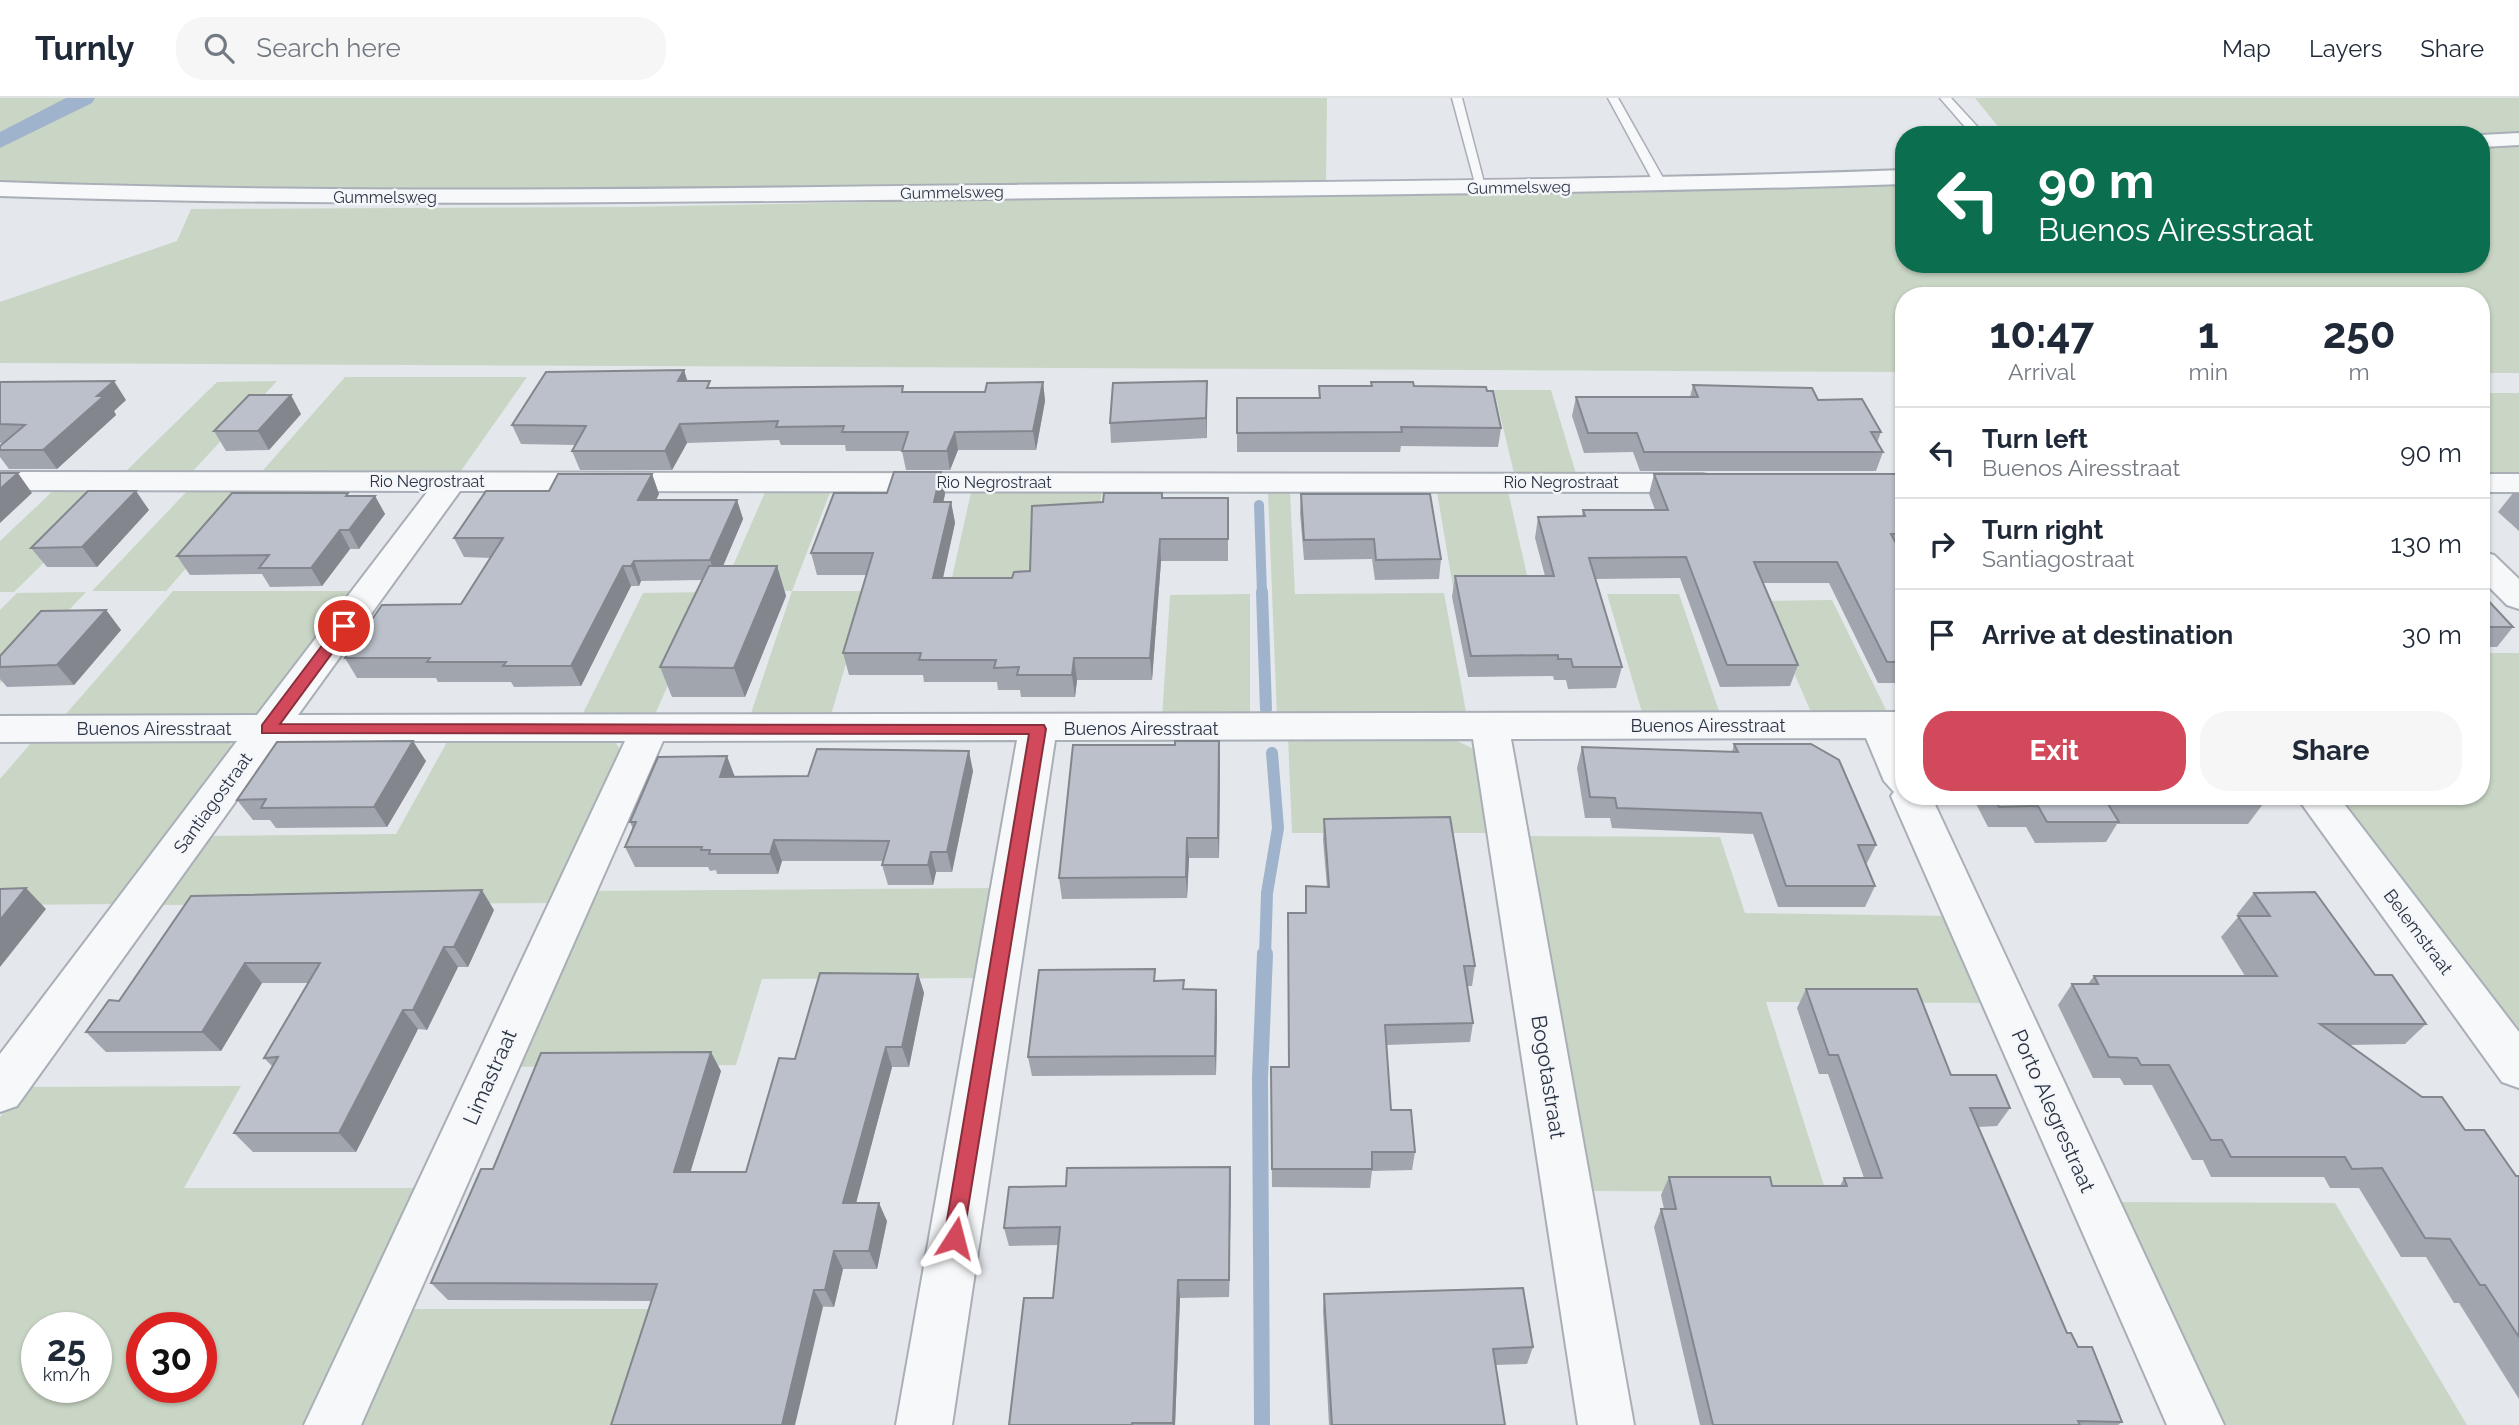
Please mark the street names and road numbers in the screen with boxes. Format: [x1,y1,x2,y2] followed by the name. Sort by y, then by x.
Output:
[1467,177,1571,198] street label: Gummelsweg
[900,182,1004,203] street label: Gummelsweg
[333,188,437,207] street label: Gummelsweg
[369,472,485,491] street label: Rio Negrostraat
[936,473,1052,492] street label: Rio Negrostraat
[1503,473,1619,492] street label: Rio Negrostraat
[1630,715,1786,736] street label: Buenos Airesstraat
[76,718,232,739] street label: Buenos Airesstraat
[1063,718,1219,739] street label: Buenos Airesstraat
[169,748,256,857] street label: Santiagostraat
[2380,885,2457,978] street label: Belemstraat
[1526,1013,1571,1140] street label: Bogotastraat
[457,1025,522,1128] street label: Limastraat
[2006,1025,2101,1196] street label: Porto Alegrestraat

